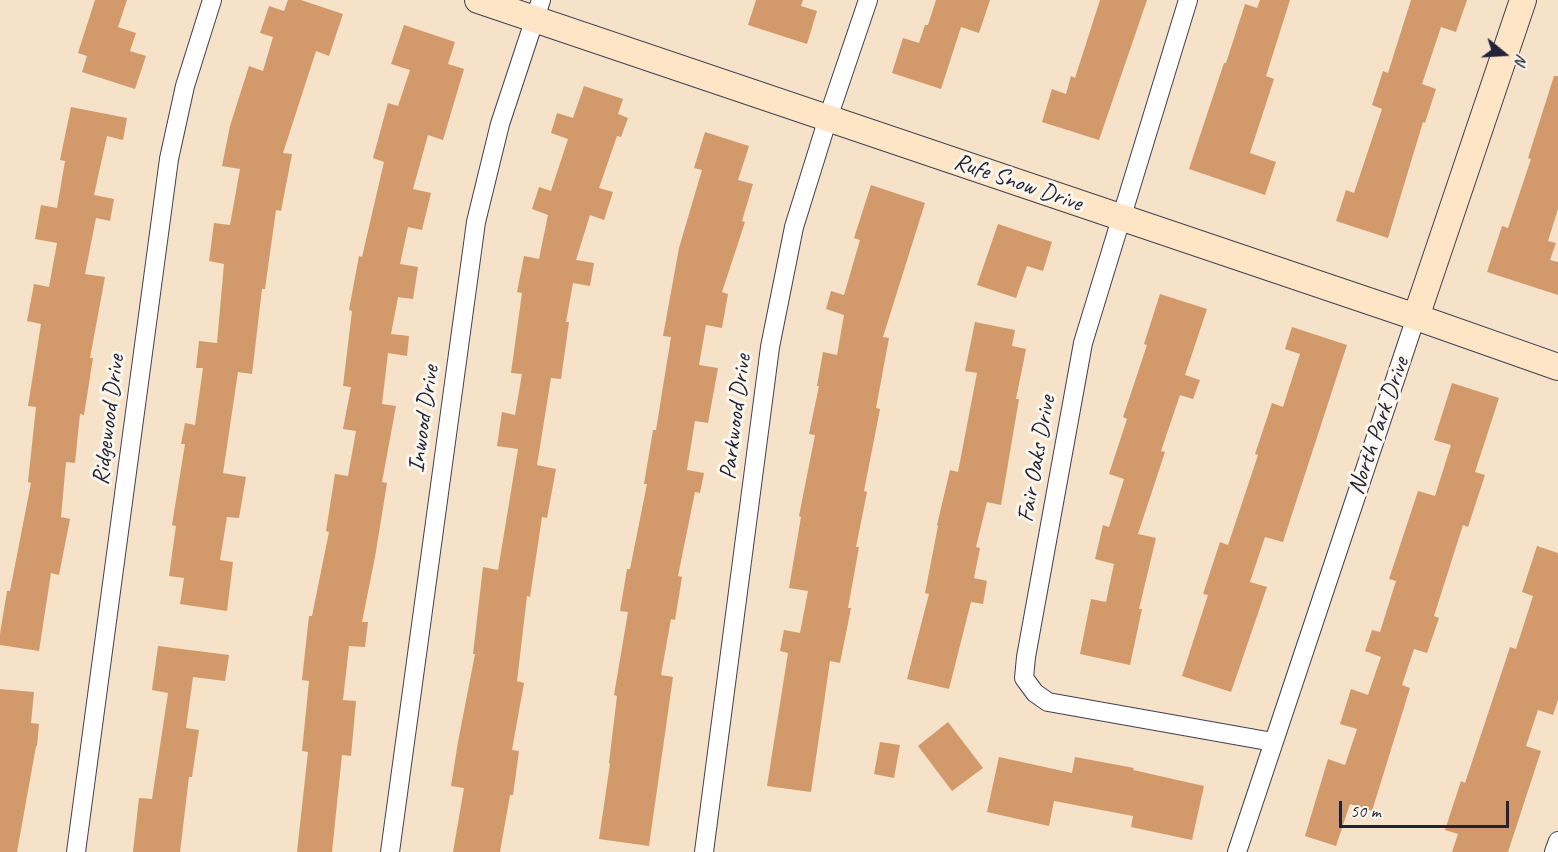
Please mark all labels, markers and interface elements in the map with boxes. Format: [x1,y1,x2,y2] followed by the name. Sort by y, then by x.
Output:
[1474,24,1534,84] north arrow
[1510,52,1532,67] text: N
[950,148,1086,218] street label: Rufe Snow Drive
[87,353,131,487] street label: Ridgewood Drive
[714,353,758,481] street label: Parkwood Drive
[1342,354,1416,498] street label: North Park Drive
[402,364,446,474] street label: Inwood Drive
[1012,394,1062,524] street label: Fair Oaks Drive
[1342,789,1512,827] scale bar
[1350,800,1381,822] text: 50 m

